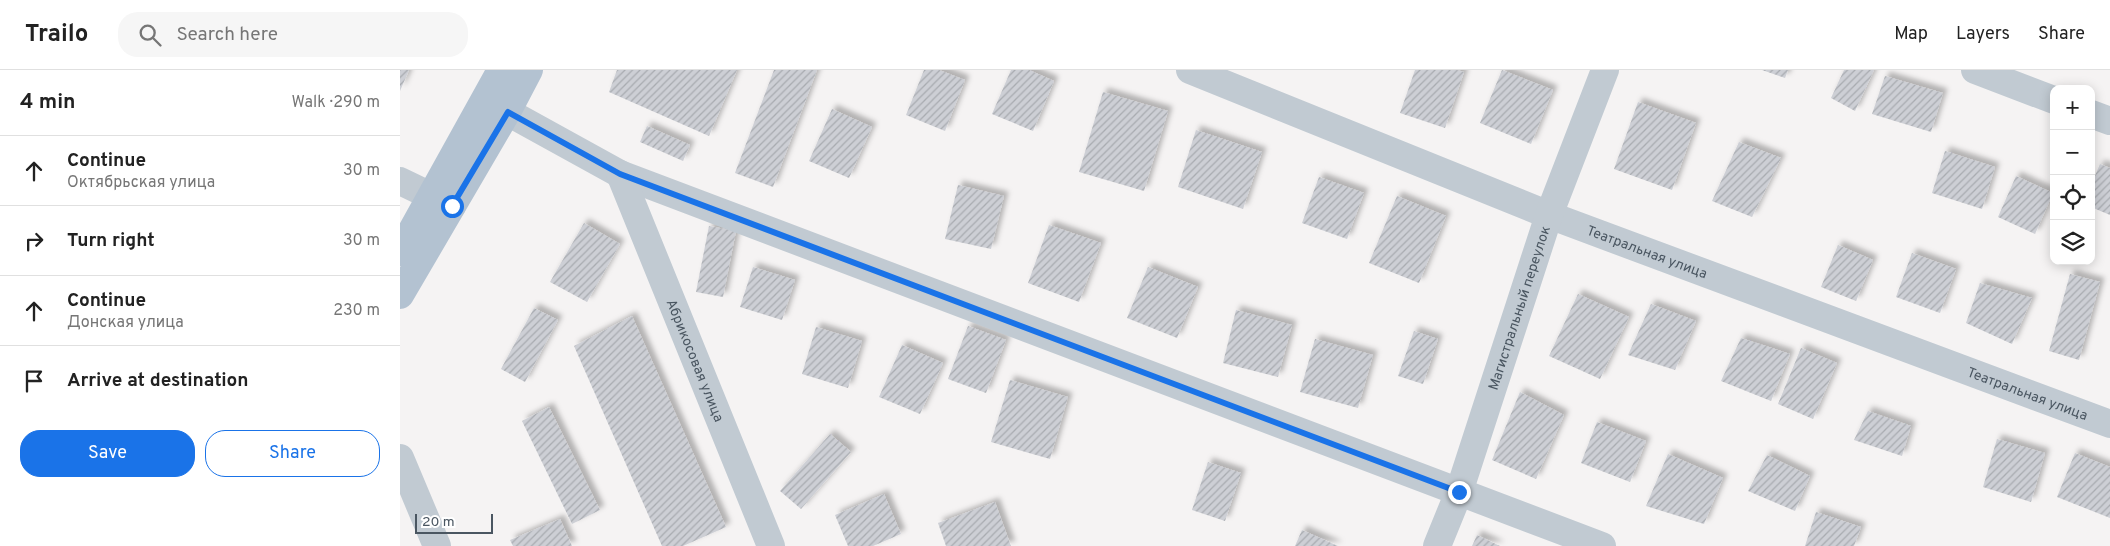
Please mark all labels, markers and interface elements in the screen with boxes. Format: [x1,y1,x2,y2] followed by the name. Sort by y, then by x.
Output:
[118,12,468,57] search box
[25,20,88,50] text: Trailo
[136,21,164,49] icon: search
[176,23,278,47] text: Search here
[1894,23,1928,46] text: Map
[1956,23,2010,46] text: Layers
[2038,23,2085,46] text: Share
[2050,85,2095,265] map controls
[2050,85,2095,130] button: +
[20,89,76,116] text: 4 min
[292,93,380,113] text: Walk · 290 m
[2050,130,2095,175] button: −
[67,149,146,173] text: Continue
[20,157,48,185] icon: ahead
[343,161,380,181] text: 30 m
[67,173,215,193] text: Октябрьская улица
[2050,175,2095,220] button: locate
[441,195,464,218] route start
[2050,220,2095,265] button: layers
[1584,223,1709,283] street label: Театральная улица
[1486,224,1555,393] street label: Магистральный переулок
[20,227,48,255] icon: right
[67,229,155,253] text: Turn right
[343,231,380,251] text: 30 m
[67,289,146,313] text: Continue
[20,297,48,325] icon: ahead
[662,297,727,425] street label: Абрикосовая улица
[333,301,380,321] text: 230 m
[67,313,184,333] text: Донская улица
[1965,365,2090,425] street label: Театральная улица
[20,367,48,395] icon: arrive
[67,369,248,393] text: Arrive at destination
[20,430,195,477] button: Save
[205,430,380,477] button: Share
[1448,481,1471,504] route end
[415,511,492,534] scale bar
[422,514,455,531] text: 20 m

